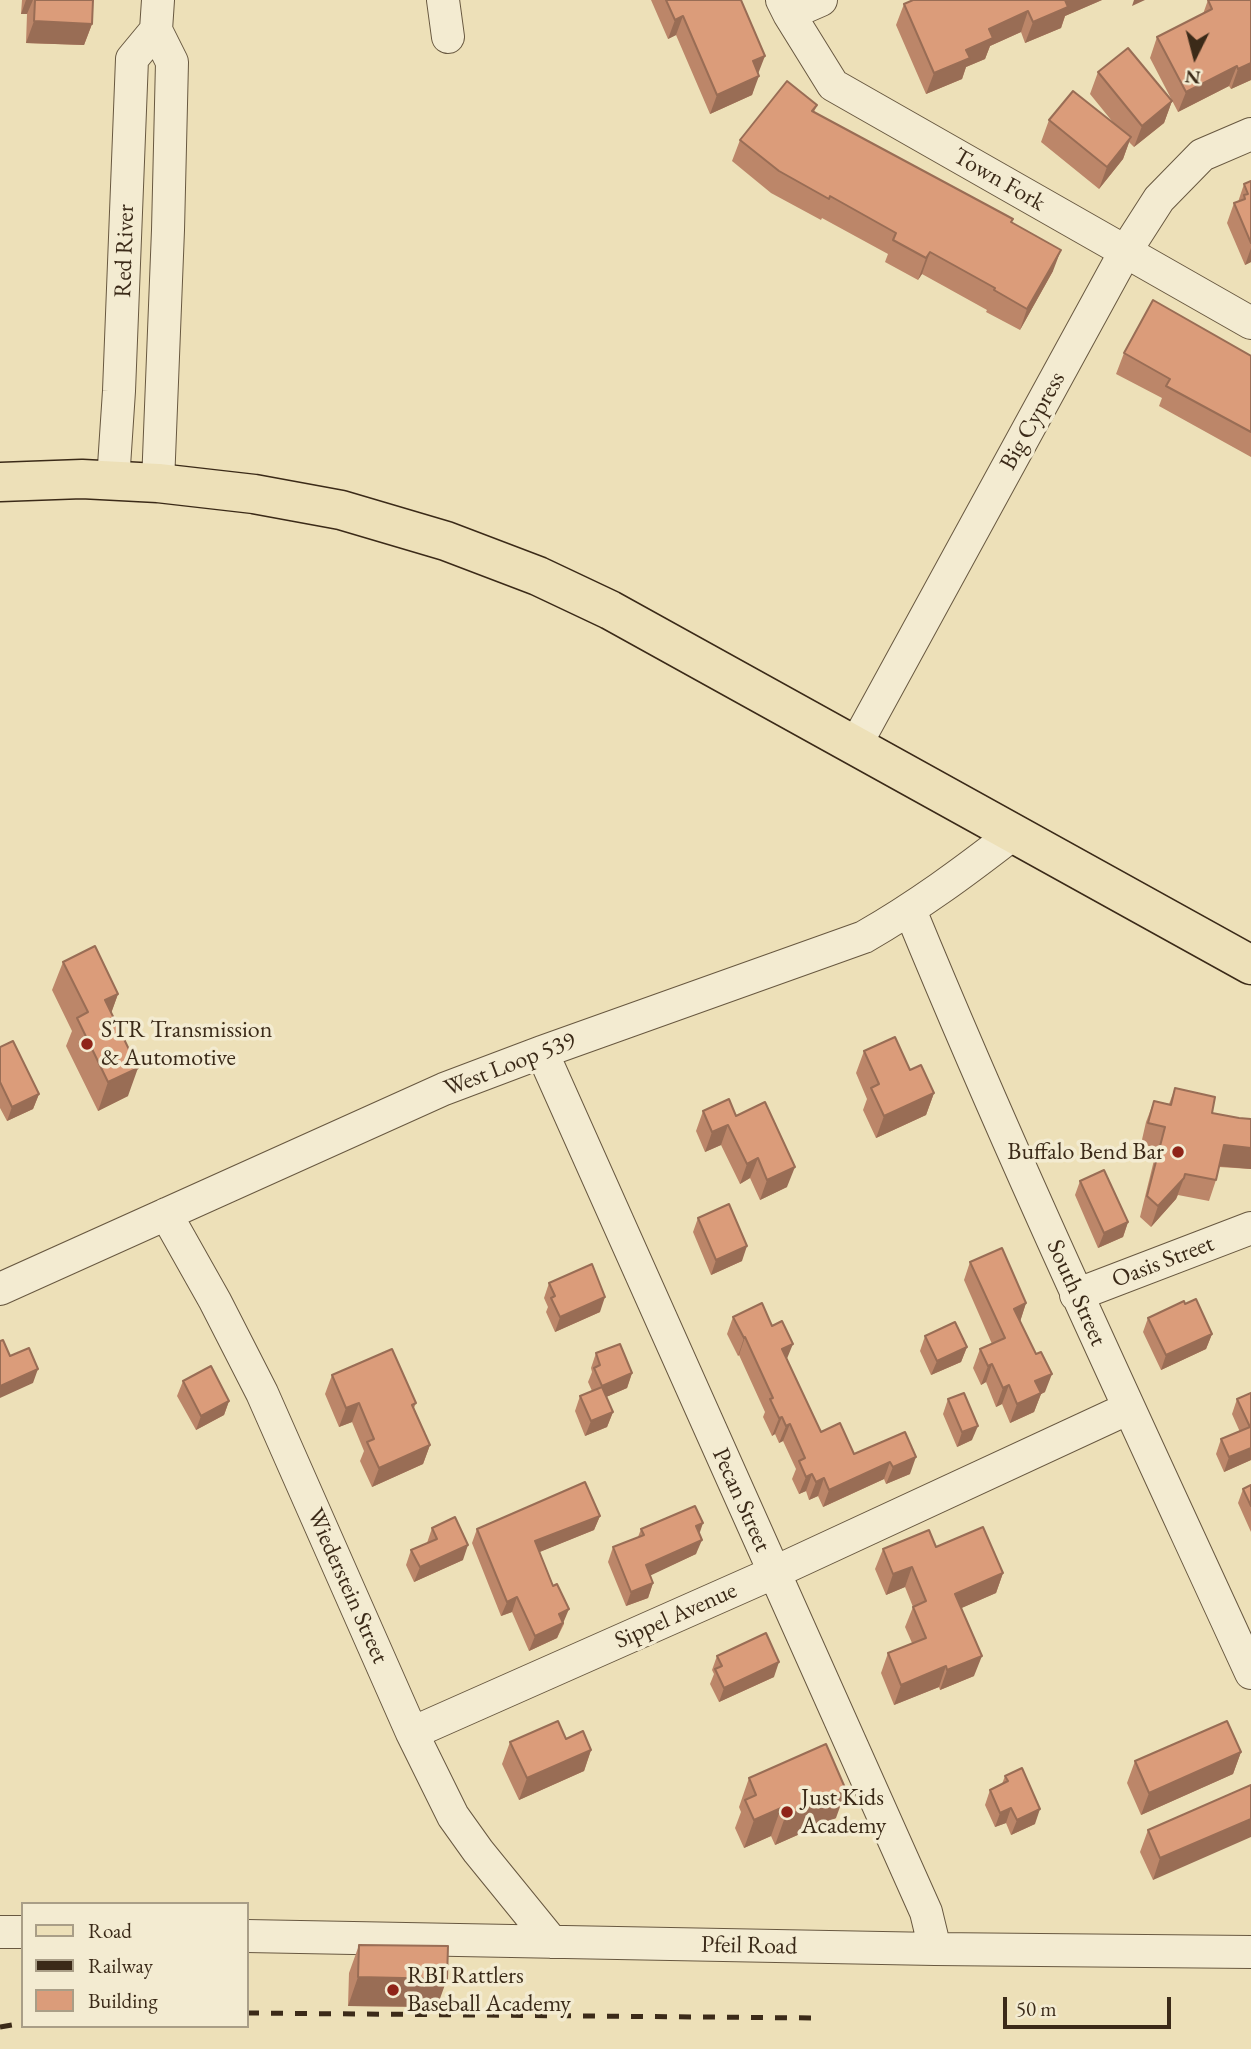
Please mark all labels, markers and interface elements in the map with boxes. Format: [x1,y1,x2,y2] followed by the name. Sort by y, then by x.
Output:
[1160,21,1230,91] north arrow
[1184,64,1202,91] text: N
[948,142,1050,218] street label: Town Fork
[109,204,141,298] street label: Red River
[994,367,1072,475] street label: Big Cypress
[101,1016,272,1072] place label: STR Transmission & Automotive
[440,1027,580,1103] street label: West Loop 539
[79,1036,95,1052] marker: STR Transmission & Automotive
[1007,1138,1164,1166] place label: Buffalo Bend Bar
[1170,1144,1186,1160] marker: Buffalo Bend Bar
[1108,1229,1218,1295] street label: Oasis Street
[1040,1235,1112,1351] street label: South Street
[705,1444,777,1556] street label: Pecan Street
[300,1504,394,1668] street label: Wiederstein Street
[610,1576,742,1656] street label: Sippel Avenue
[801,1784,886,1840] place label: Just Kids Academy
[779,1804,795,1820] marker: Just Kids Academy
[21,1902,248,2028] legend
[88,1917,132,1944] text: Road
[701,1931,797,1961] street label: Pfeil Road
[88,1952,153,1979] text: Railway
[407,1962,571,2018] place label: RBI Rattlers Baseball Academy
[385,1982,401,1998] marker: RBI Rattlers Baseball Academy
[1006,1982,1174,2026] scale bar
[88,1987,158,2014] text: Building
[1016,1995,1057,2022] text: 50 m

